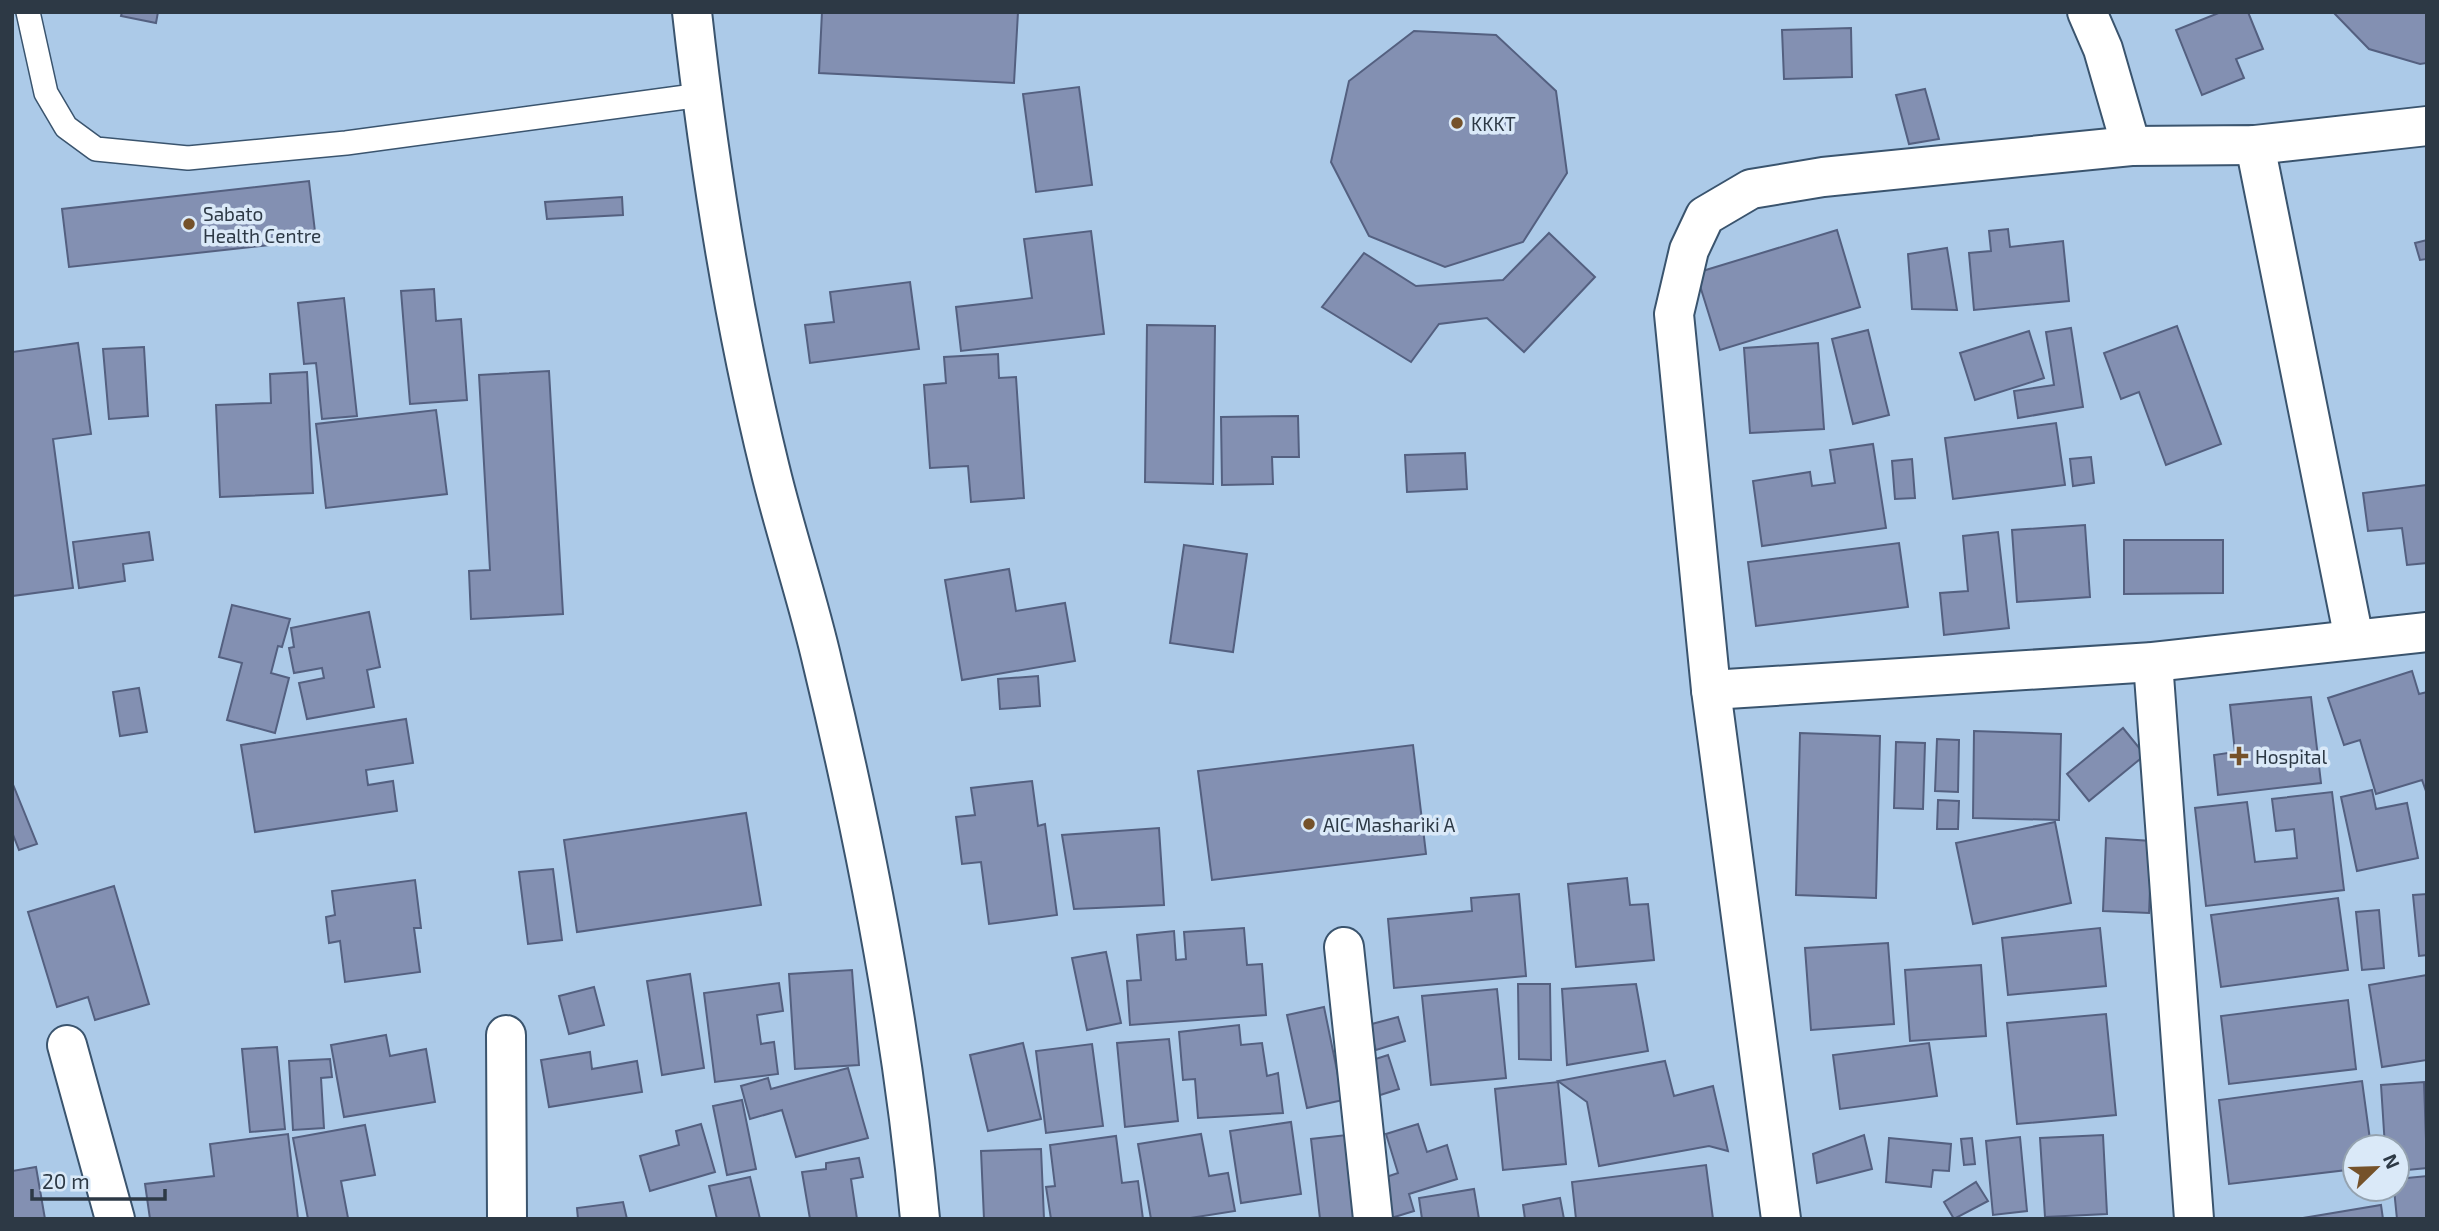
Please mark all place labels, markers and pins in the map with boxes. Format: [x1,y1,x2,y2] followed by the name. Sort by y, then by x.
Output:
[1471,112,1516,135] place label: KKKT
[1449,115,1465,131] marker: KKKT
[203,202,321,247] place label: Sabato Health Centre
[181,216,197,232] marker: Sabato Health Centre
[2255,745,2328,768] place label: Hospital
[2229,746,2249,766] marker: Hospital
[1323,813,1456,836] place label: AIC Mashariki A
[1301,816,1317,832] marker: AIC Mashariki A

